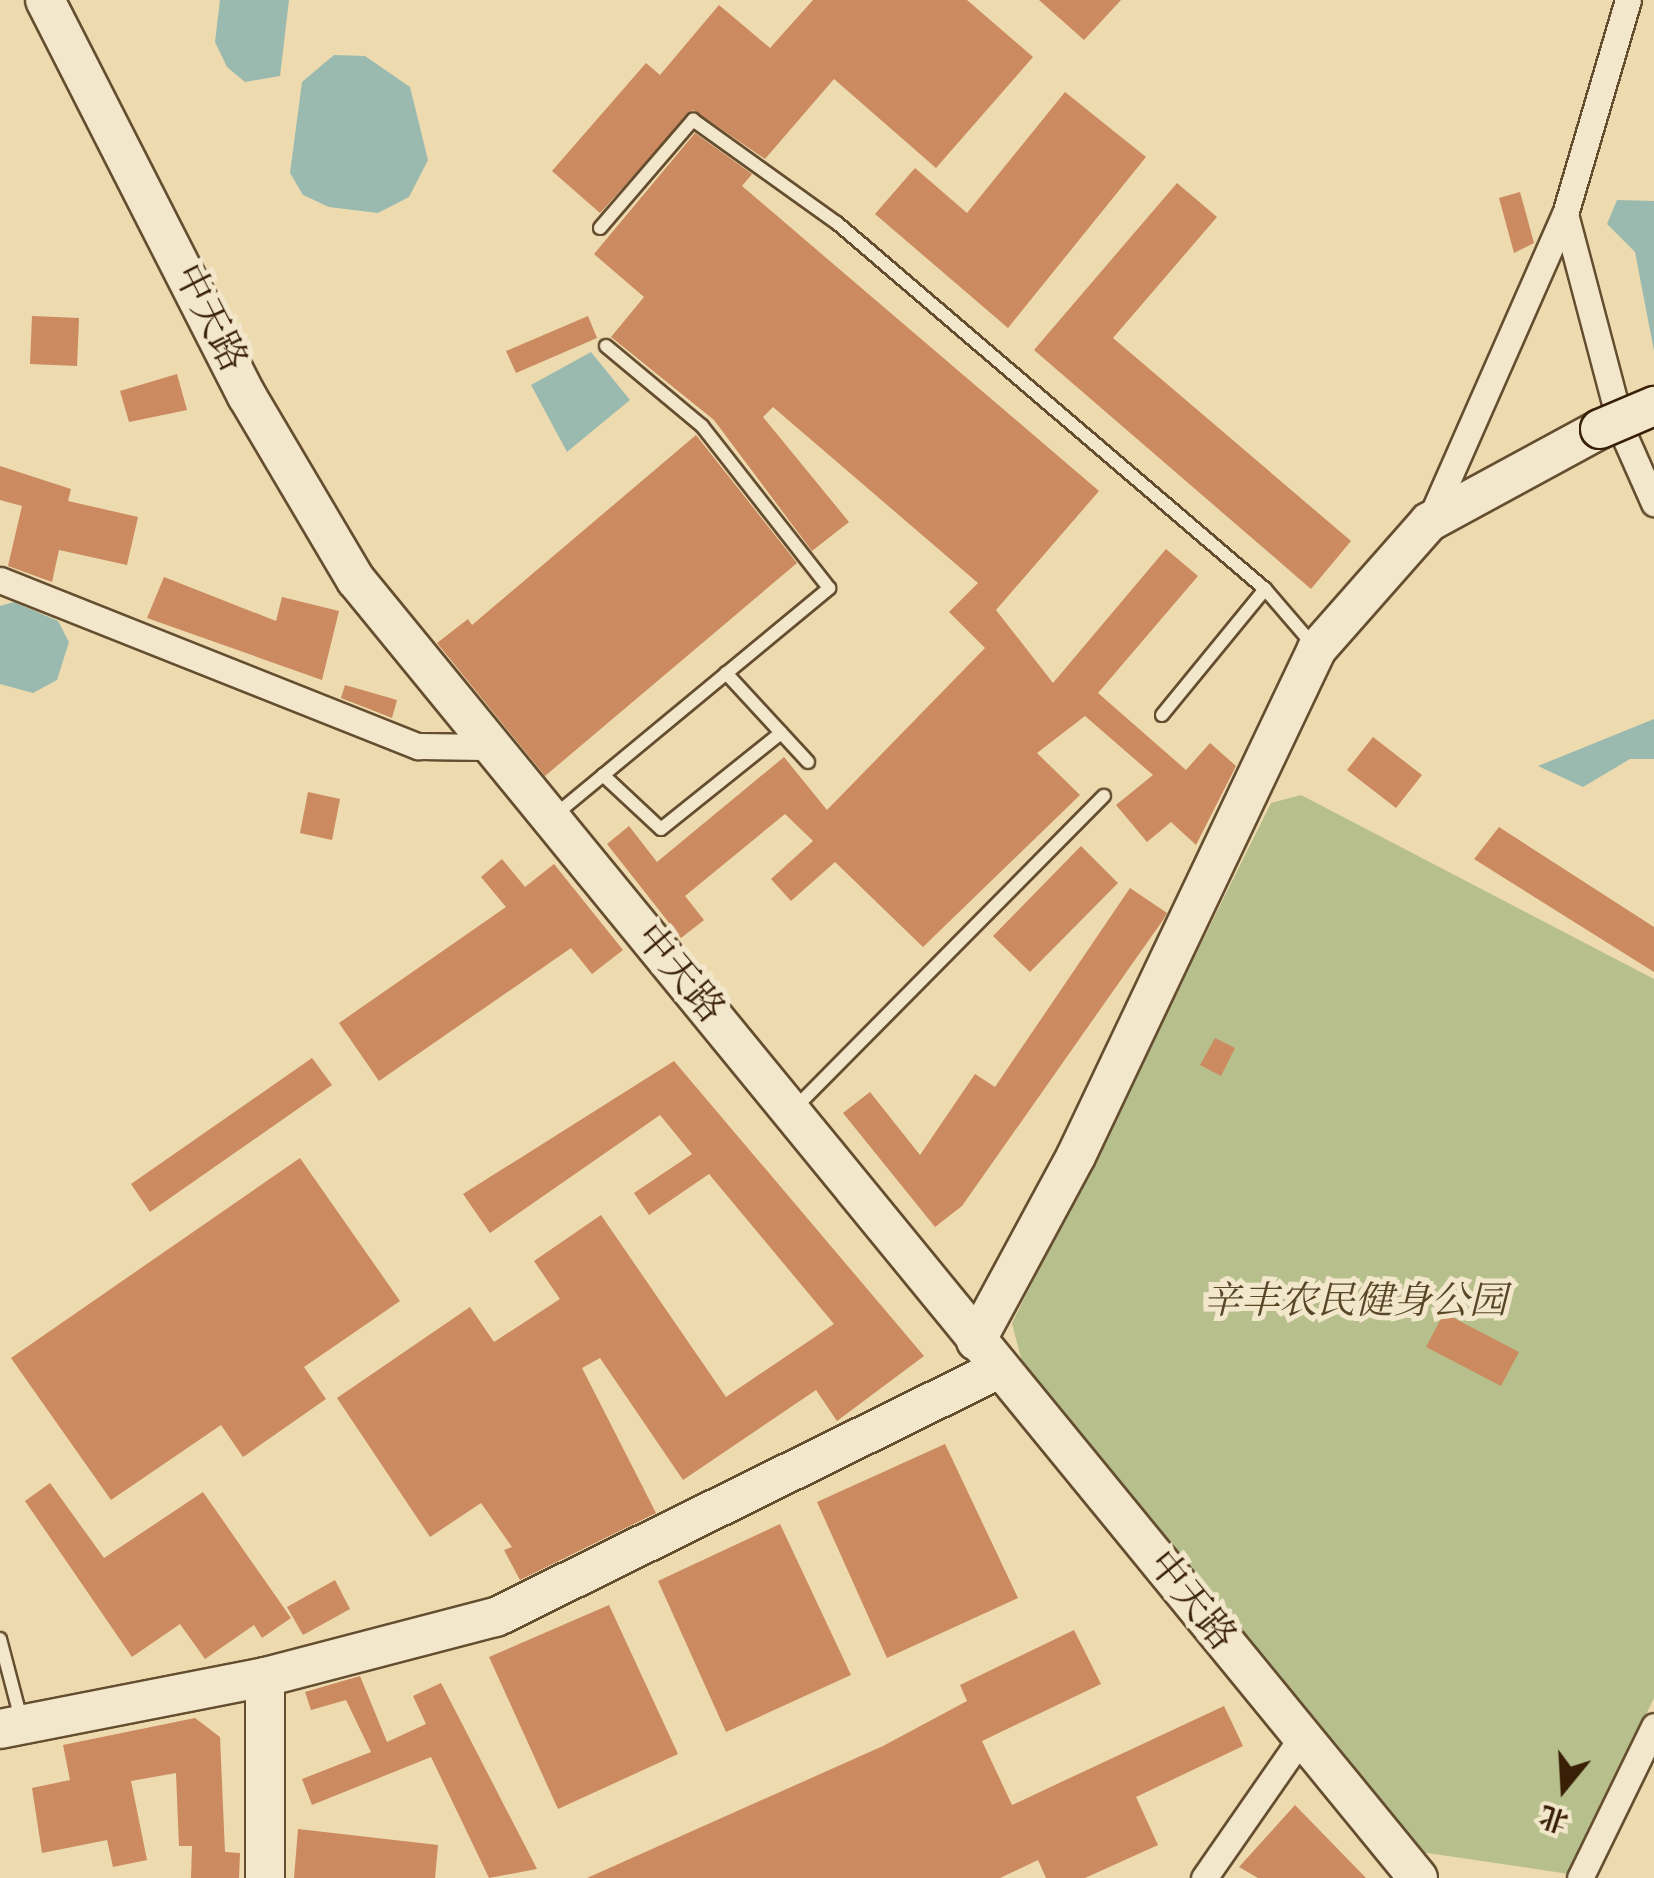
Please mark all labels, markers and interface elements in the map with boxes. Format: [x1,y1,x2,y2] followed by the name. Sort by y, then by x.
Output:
[162,258,254,380] street label: 中天路
[624,917,732,1033] street label: 中天路
[1203,1281,1507,1327] park label: 辛丰农民健身公园
[1136,1543,1244,1661] street label: 中天路
[1514,1738,1614,1838] north arrow
[1535,1794,1574,1840] text: 北

